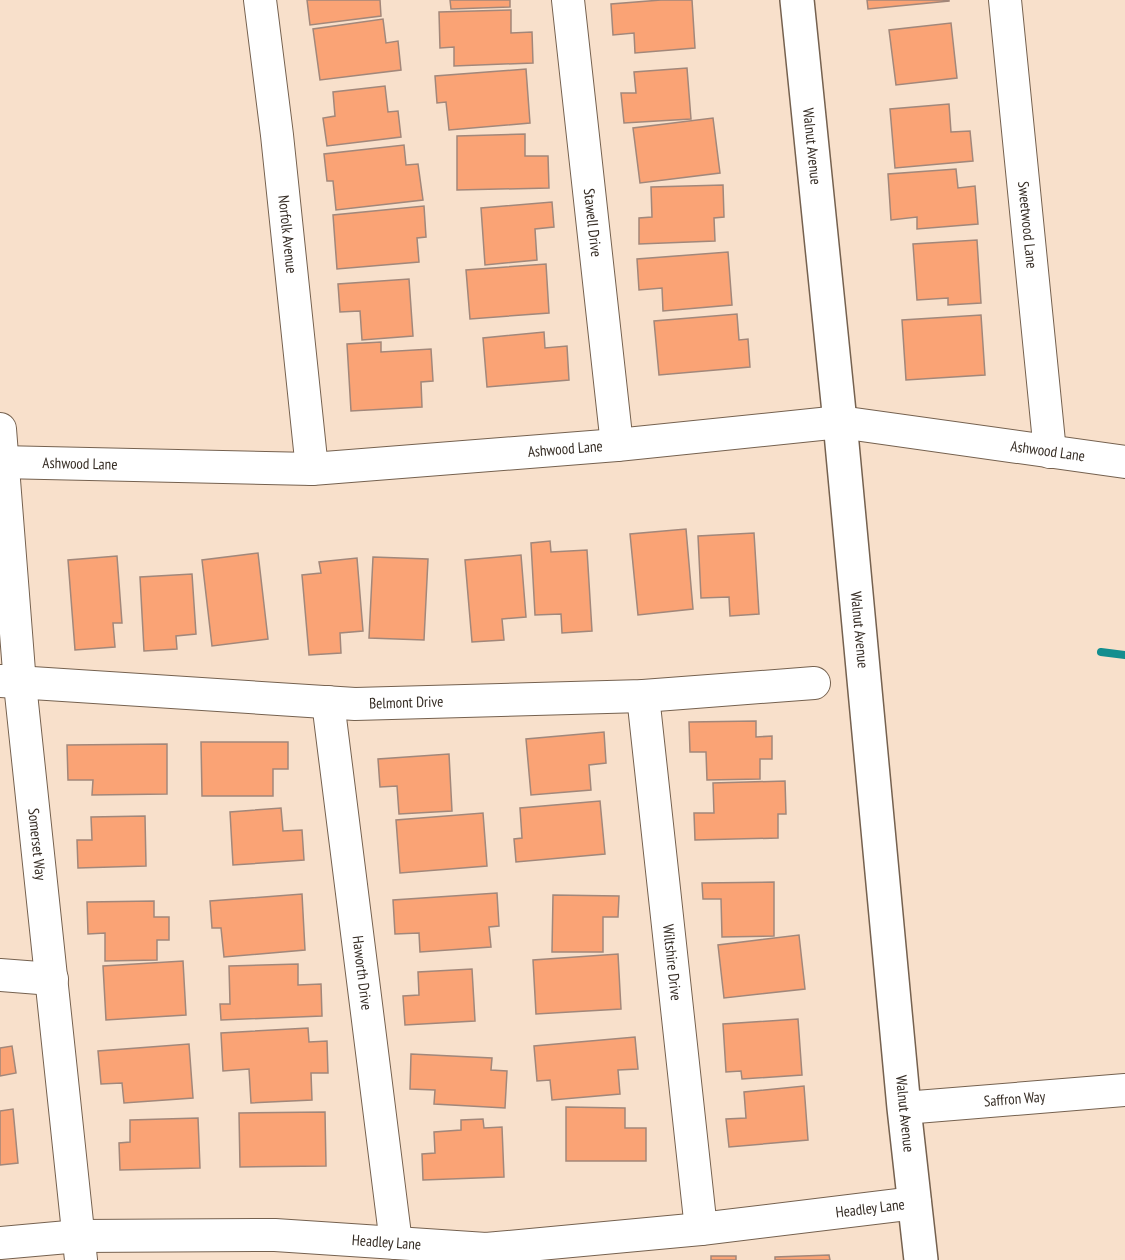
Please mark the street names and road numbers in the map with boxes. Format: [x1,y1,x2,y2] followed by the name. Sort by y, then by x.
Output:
[799,107,826,186] street label: Walnut Avenue
[1014,180,1042,269] street label: Sweetwood Lane
[580,187,606,258] street label: Stawell Drive
[274,194,301,274] street label: Norfolk Avenue
[527,436,603,461] street label: Ashwood Lane
[1009,436,1086,465] street label: Ashwood Lane
[42,453,118,474] street label: Ashwood Lane
[847,591,873,669] street label: Walnut Avenue
[369,692,444,713] street label: Belmont Drive
[24,807,51,882] street label: Somerset Way
[659,923,686,1002] street label: Wiltshire Drive
[348,934,377,1011] street label: Haworth Drive
[892,1074,919,1153] street label: Walnut Avenue
[983,1086,1046,1110] street label: Saffron Way
[834,1194,906,1222] street label: Headley Lane
[351,1230,422,1254] street label: Headley Lane

